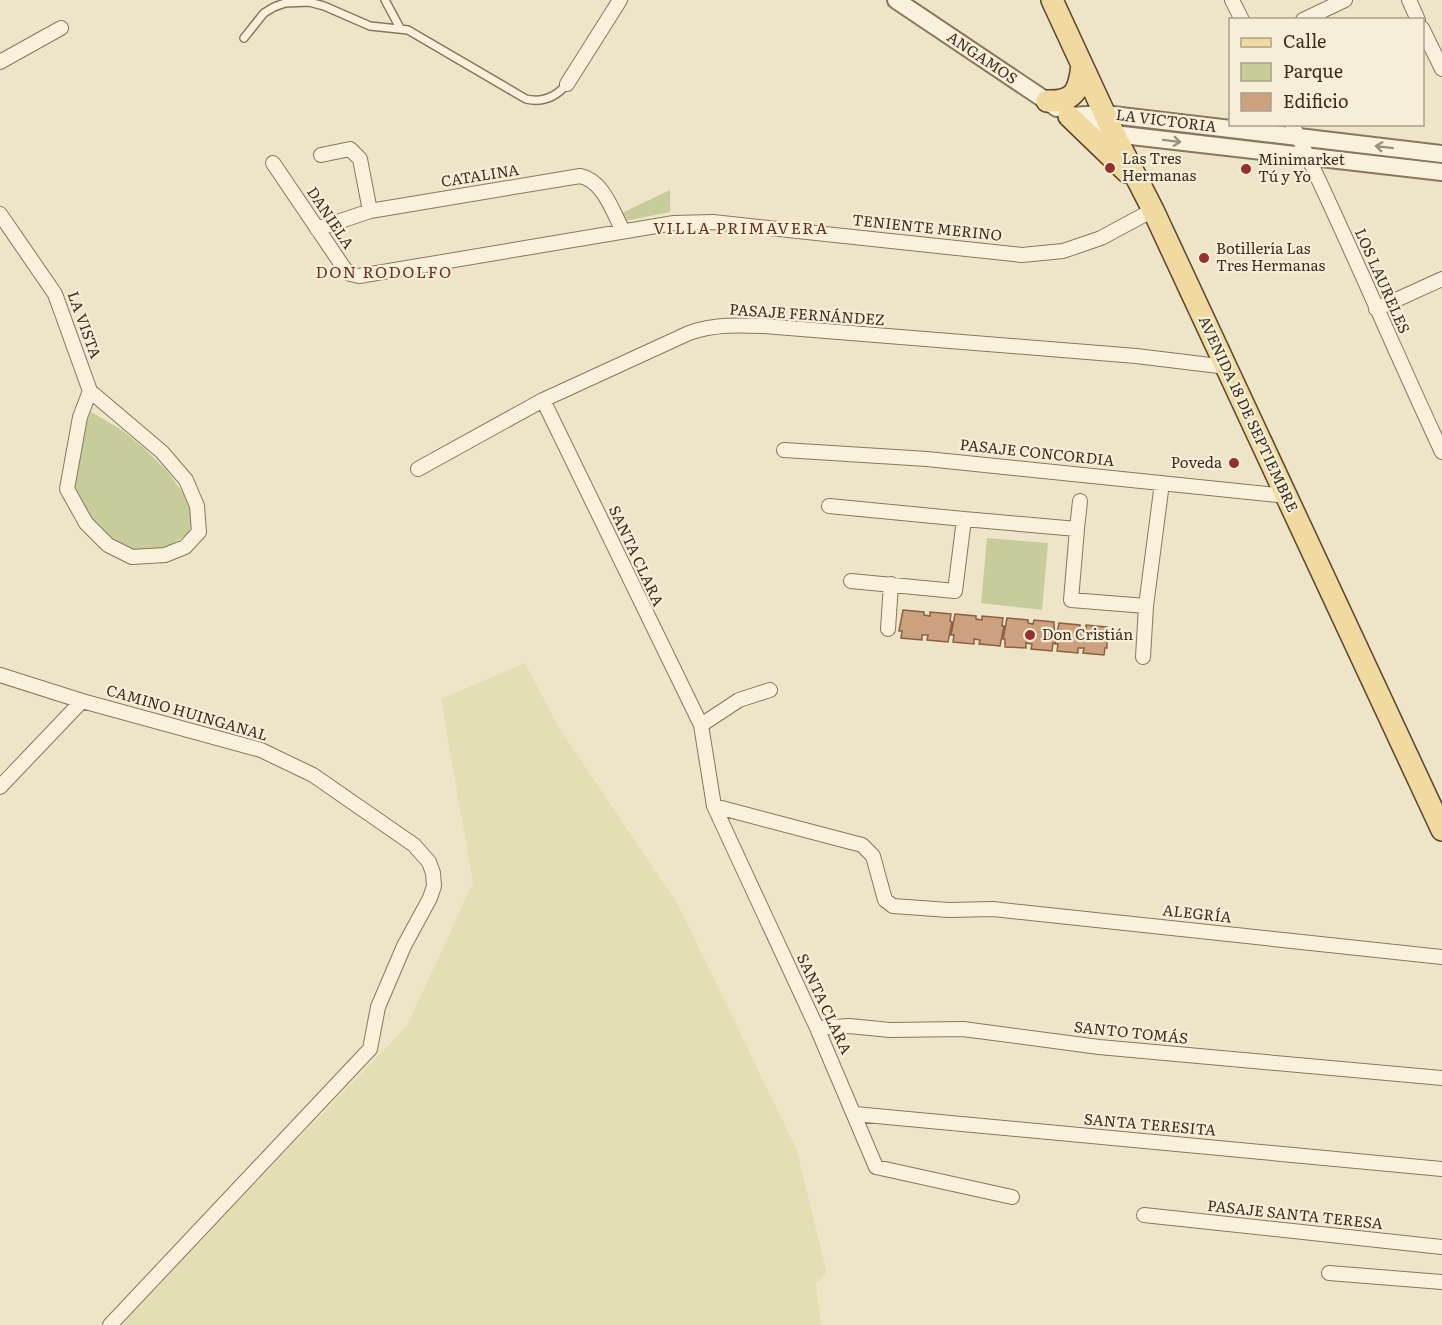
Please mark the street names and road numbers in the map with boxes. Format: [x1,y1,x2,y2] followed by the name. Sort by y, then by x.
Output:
[943,25,1023,89] street label: ANGAMOS
[1115,102,1218,137] street label: LA VICTORIA
[439,157,520,192] street label: CATALINA
[302,181,361,253] street label: DANIELA
[851,207,1003,246] street label: TENIENTE MERINO
[1350,224,1417,337] street label: LOS LAURELES
[63,288,108,361] street label: LA VISTA
[729,297,886,330] street label: PASAJE FERNÁNDEZ
[1194,311,1305,515] street label: AVENIDA 18 DE SEPTIEMBRE
[959,432,1115,471] street label: PASAJE CONCORDIA
[604,501,671,610] street label: SANTA CLARA
[104,677,271,746] street label: CAMINO HUINGANAL
[1161,897,1233,928] street label: ALEGRÍA
[792,949,859,1058] street label: SANTA CLARA
[1073,1014,1189,1049] street label: SANTO TOMÁS
[1083,1106,1217,1141] street label: SANTA TERESITA
[1206,1193,1384,1234] street label: PASAJE SANTA TERESA

